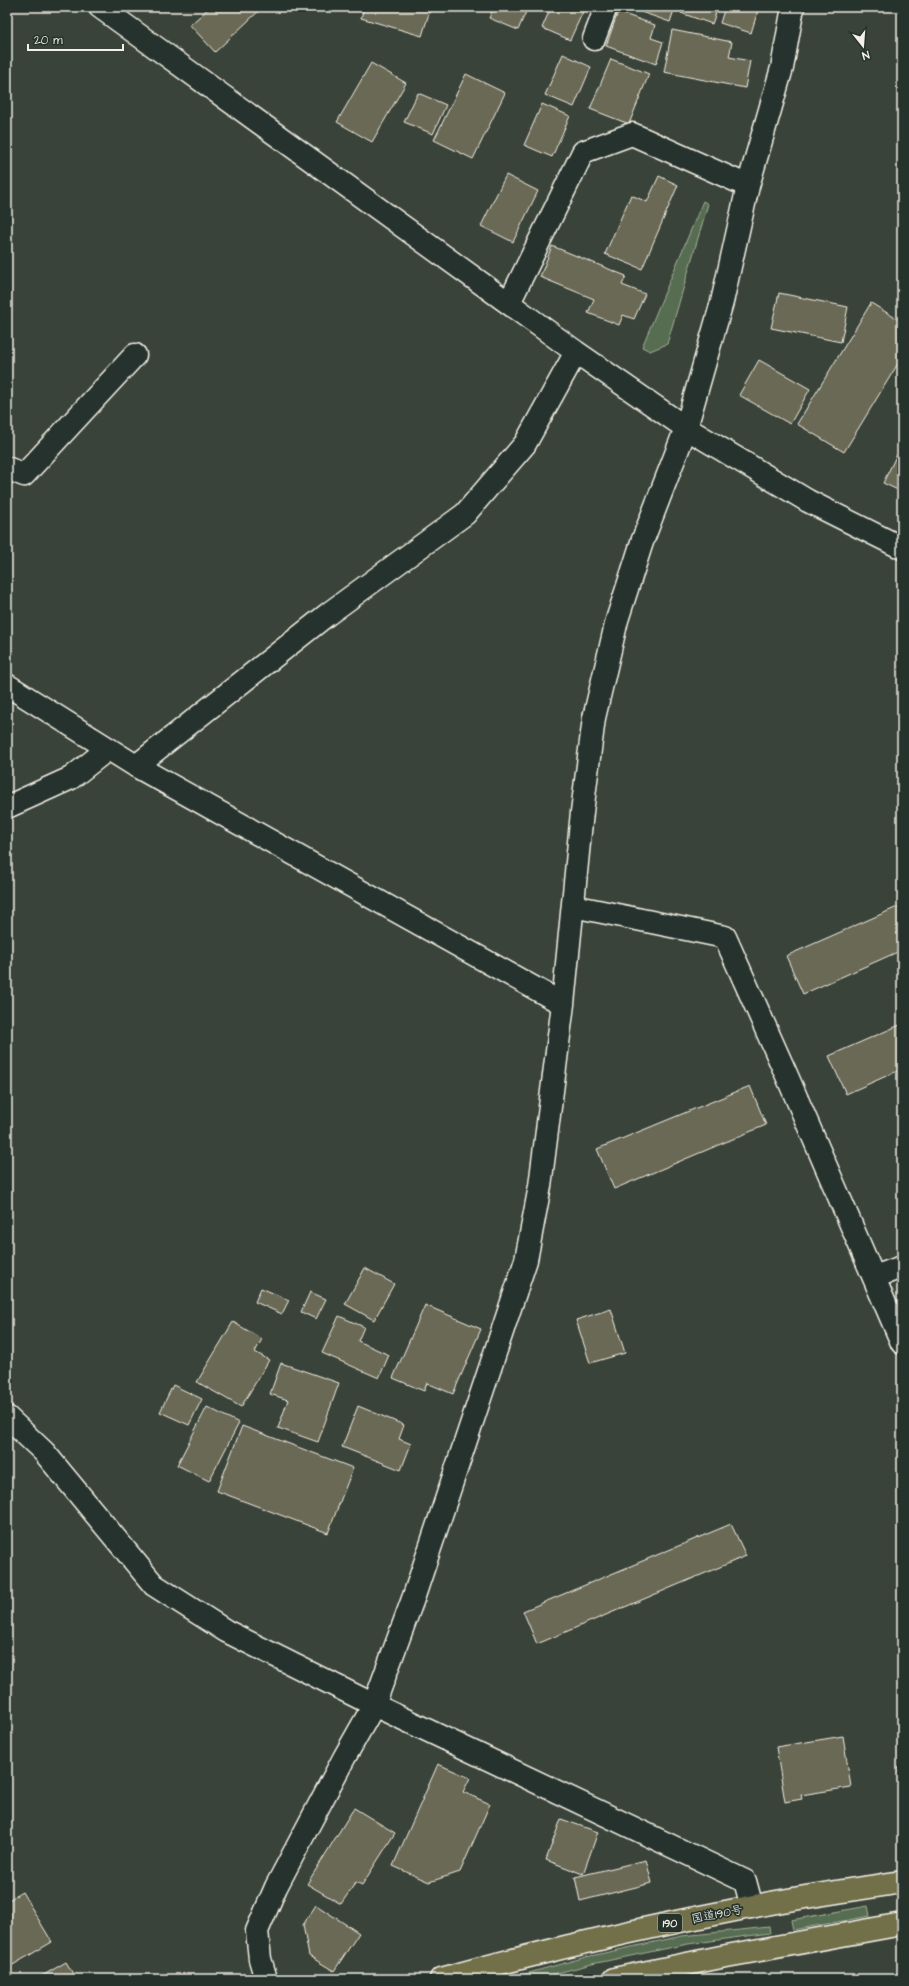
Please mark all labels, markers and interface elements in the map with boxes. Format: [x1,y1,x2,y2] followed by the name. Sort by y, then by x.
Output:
[28,26,123,52] scale bar
[843,26,883,66] north arrow
[34,32,63,49] text: 20 m
[860,47,871,63] text: N
[690,1901,744,1928] street label: 国道190号
[658,1914,682,1932] road number: 190

